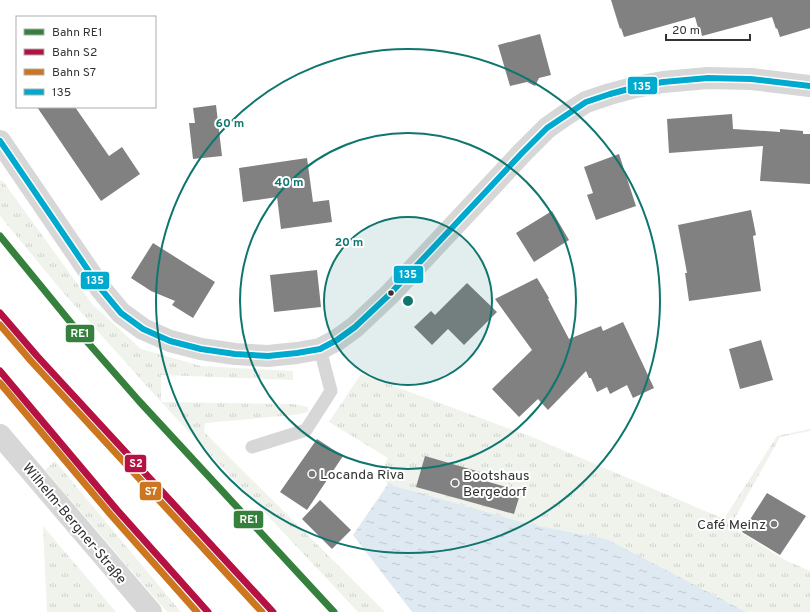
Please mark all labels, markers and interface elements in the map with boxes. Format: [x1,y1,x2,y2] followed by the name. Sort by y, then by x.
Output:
[16,16,156,108] legend
[666,16,750,42] scale bar
[672,23,700,39] text: 20 m
[52,25,102,41] text: Bahn RE1
[52,45,97,61] text: Bahn S2
[52,65,96,81] text: Bahn S7
[627,76,658,95] line badge: 135
[633,80,651,94] text: 135
[52,85,71,101] text: 135
[216,116,244,132] text: 60 m
[274,175,304,191] text: 40 m
[335,235,363,251] text: 20 m
[393,265,424,284] line badge: 135
[399,268,417,282] text: 135
[80,271,110,290] line badge: 135
[86,274,104,288] text: 135
[386,288,396,298] unlabelled marker
[401,294,415,308] centre of rings
[65,324,95,343] line badge: RE1
[71,327,89,341] text: RE1
[124,454,147,473] line badge: S2
[129,457,143,471] text: S2
[18,460,129,588] street label: Wilhelm-Bergner-Straße
[320,467,404,484] place label: Locanda Riva
[463,468,530,501] place label: Bootshaus Bergedorf
[307,469,317,479] marker: Locanda Riva
[450,478,460,488] marker: Bootshaus Bergedorf
[139,481,162,501] line badge: S7
[145,485,157,499] text: S7
[233,510,264,529] line badge: RE1
[240,513,258,527] text: RE1
[697,517,766,534] place label: Café Meinz
[769,519,779,529] marker: Café Meinz

